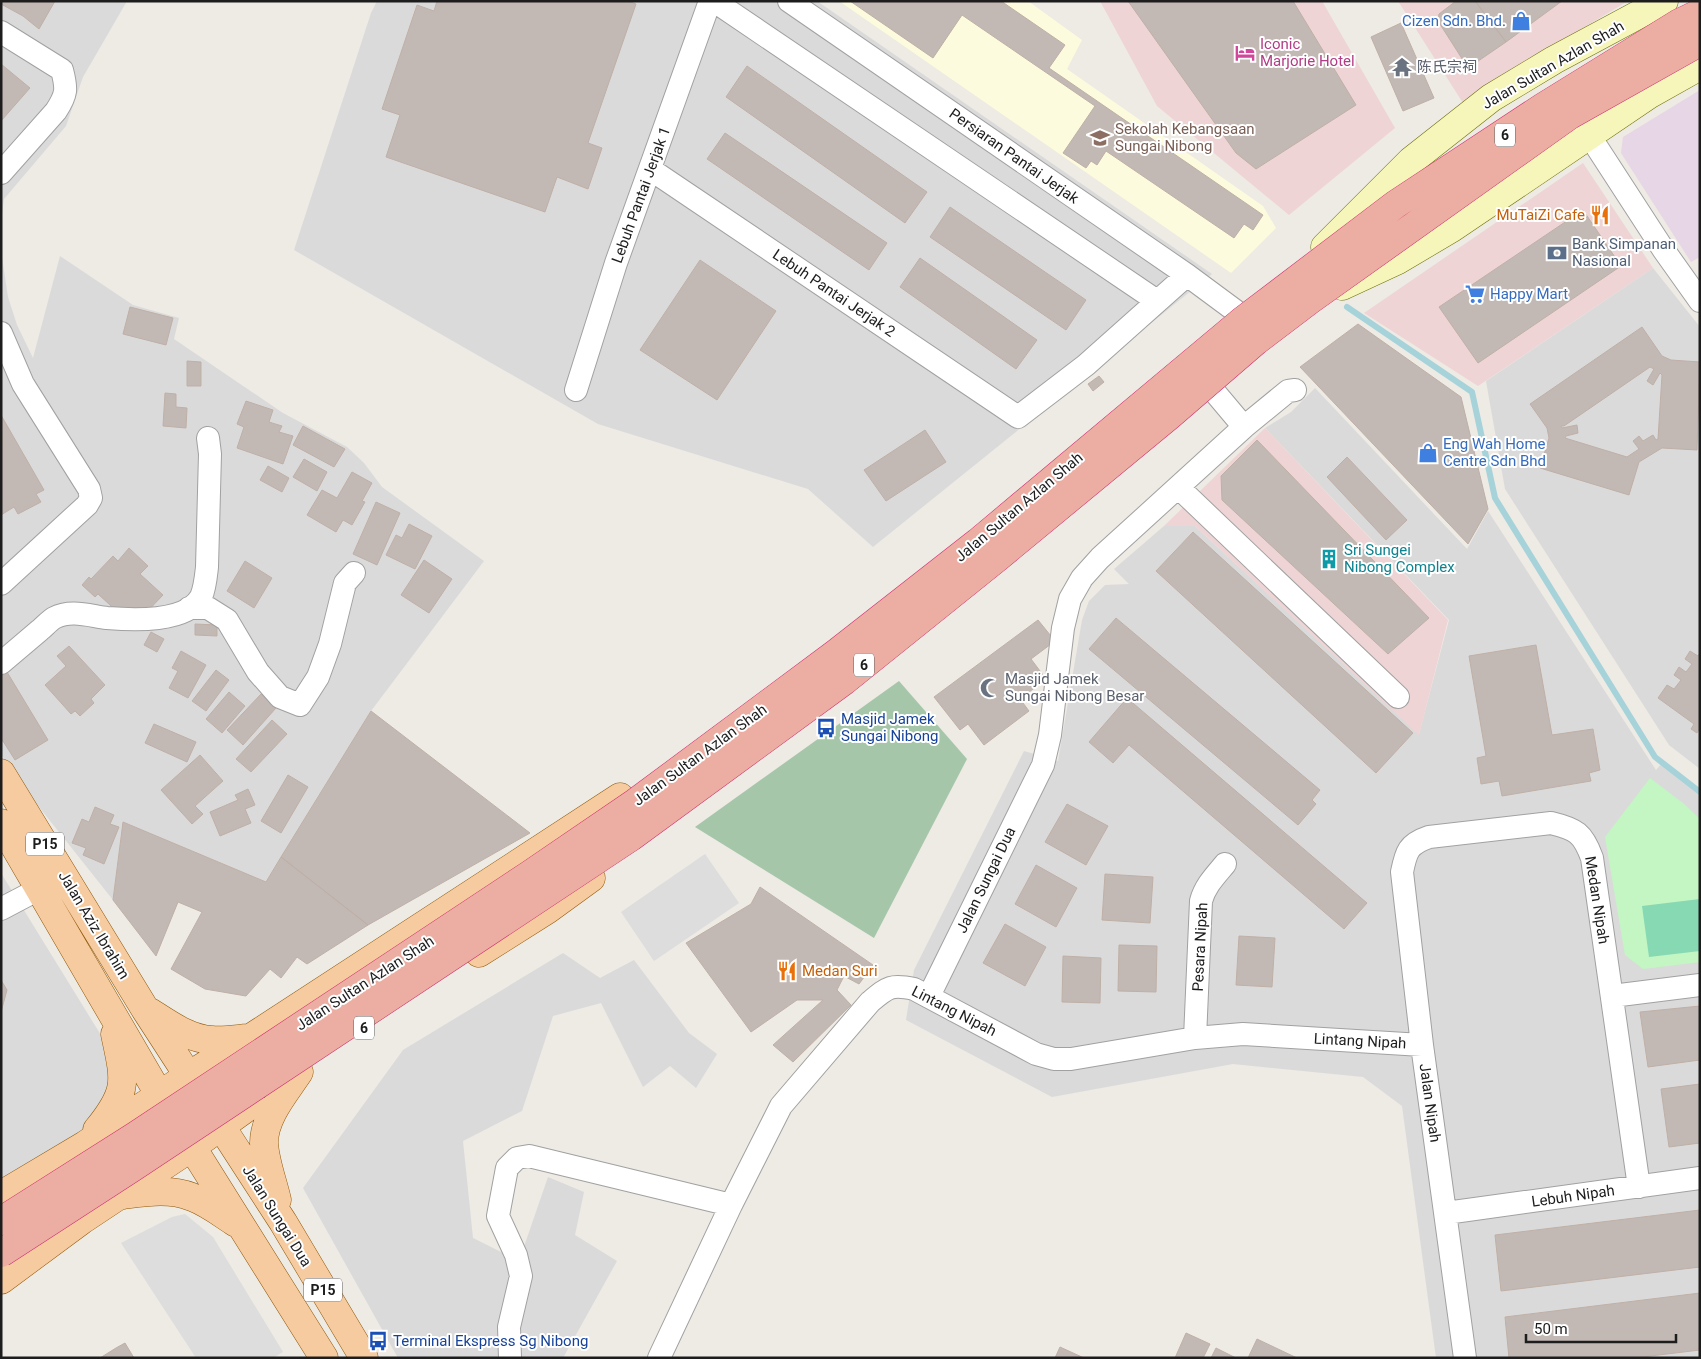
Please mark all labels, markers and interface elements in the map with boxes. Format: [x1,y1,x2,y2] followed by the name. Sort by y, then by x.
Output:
[1510,10,1532,32] shop icon: Cizen Sdn. Bhd.
[1402,12,1506,30] place label: Cizen Sdn. Bhd.
[1479,17,1627,113] street label: Jalan Sultan Azlan Shah
[1260,35,1355,70] place label: Iconic Marjorie Hotel
[1234,42,1256,64] hotel icon: Iconic Marjorie Hotel
[1391,56,1413,78] temple icon: 陈氏宗祠
[1417,58,1477,76] place label: 陈氏宗祠
[946,105,1082,208] street label: Persiaran Pantai Jerjak
[1115,120,1255,155] place label: Sekolah Kebangsaan Sungai Nibong
[608,124,674,266] street label: Lebuh Pantai Jerjak 1
[1495,124,1515,146] road number: 6
[1089,127,1111,149] school or university icon: Sekolah Kebangsaan Sungai Nibong
[1589,204,1611,226] restaurant icon: MuTaiZi Cafe
[1496,206,1585,224] place label: MuTaiZi Cafe
[1572,235,1676,270] place label: Bank Simpanan Nasional
[1546,242,1568,264] bank icon: Bank Simpanan Nasional
[769,245,899,341] street label: Lebuh Pantai Jerjak 2
[1464,283,1486,305] supermarket icon: Happy Mart
[1490,285,1568,303] place label: Happy Mart
[1443,435,1546,470] place label: Eng Wah Home Centre Sdn Bhd
[1417,442,1439,464] shop icon: Eng Wah Home Centre Sdn Bhd
[952,448,1086,566] street label: Jalan Sultan Azlan Shah
[1344,541,1455,576] place label: Sri Sungei Nibong Complex
[1318,548,1340,570] building icon: Sri Sungei Nibong Complex
[854,654,874,676] road number: 6
[1005,670,1144,705] place label: Masjid Jamek Sungai Nibong Besar
[979,677,1001,699] mosque icon: Masjid Jamek Sungai Nibong Besar
[630,700,770,810] street label: Jalan Sultan Azlan Shah
[841,710,938,745] place label: Masjid Jamek Sungai Nibong
[815,717,837,739] bus stop icon: Masjid Jamek Sungai Nibong
[952,824,1020,936] street label: Jalan Sungai Dua
[26,832,64,856] road number: P15
[1581,855,1613,945] street label: Medan Nipah
[55,868,133,982] street label: Jalan Aziz Ibrahim
[1189,902,1211,992] street label: Pesara Nipah
[293,932,437,1034] street label: Jalan Sultan Azlan Shah
[776,960,798,982] restaurant icon: Medan Suri
[802,962,878,980] place label: Medan Suri
[909,982,999,1040] street label: Lintang Nipah
[354,1016,374,1040] road number: 6
[1313,1030,1407,1052] street label: Lintang Nipah
[1416,1062,1444,1144] street label: Jalan Nipah
[239,1162,315,1270] street label: Jalan Sungai Dua
[1530,1181,1616,1211] street label: Lebuh Nipah
[304,1278,342,1302] road number: P15
[1526,1312,1676,1344] scale bar
[1534,1320,1568,1338] text: 50 m
[367,1330,389,1352] bus stop icon: Terminal Ekspress Sg Nibong
[393,1332,588,1350] place label: Terminal Ekspress Sg Nibong

